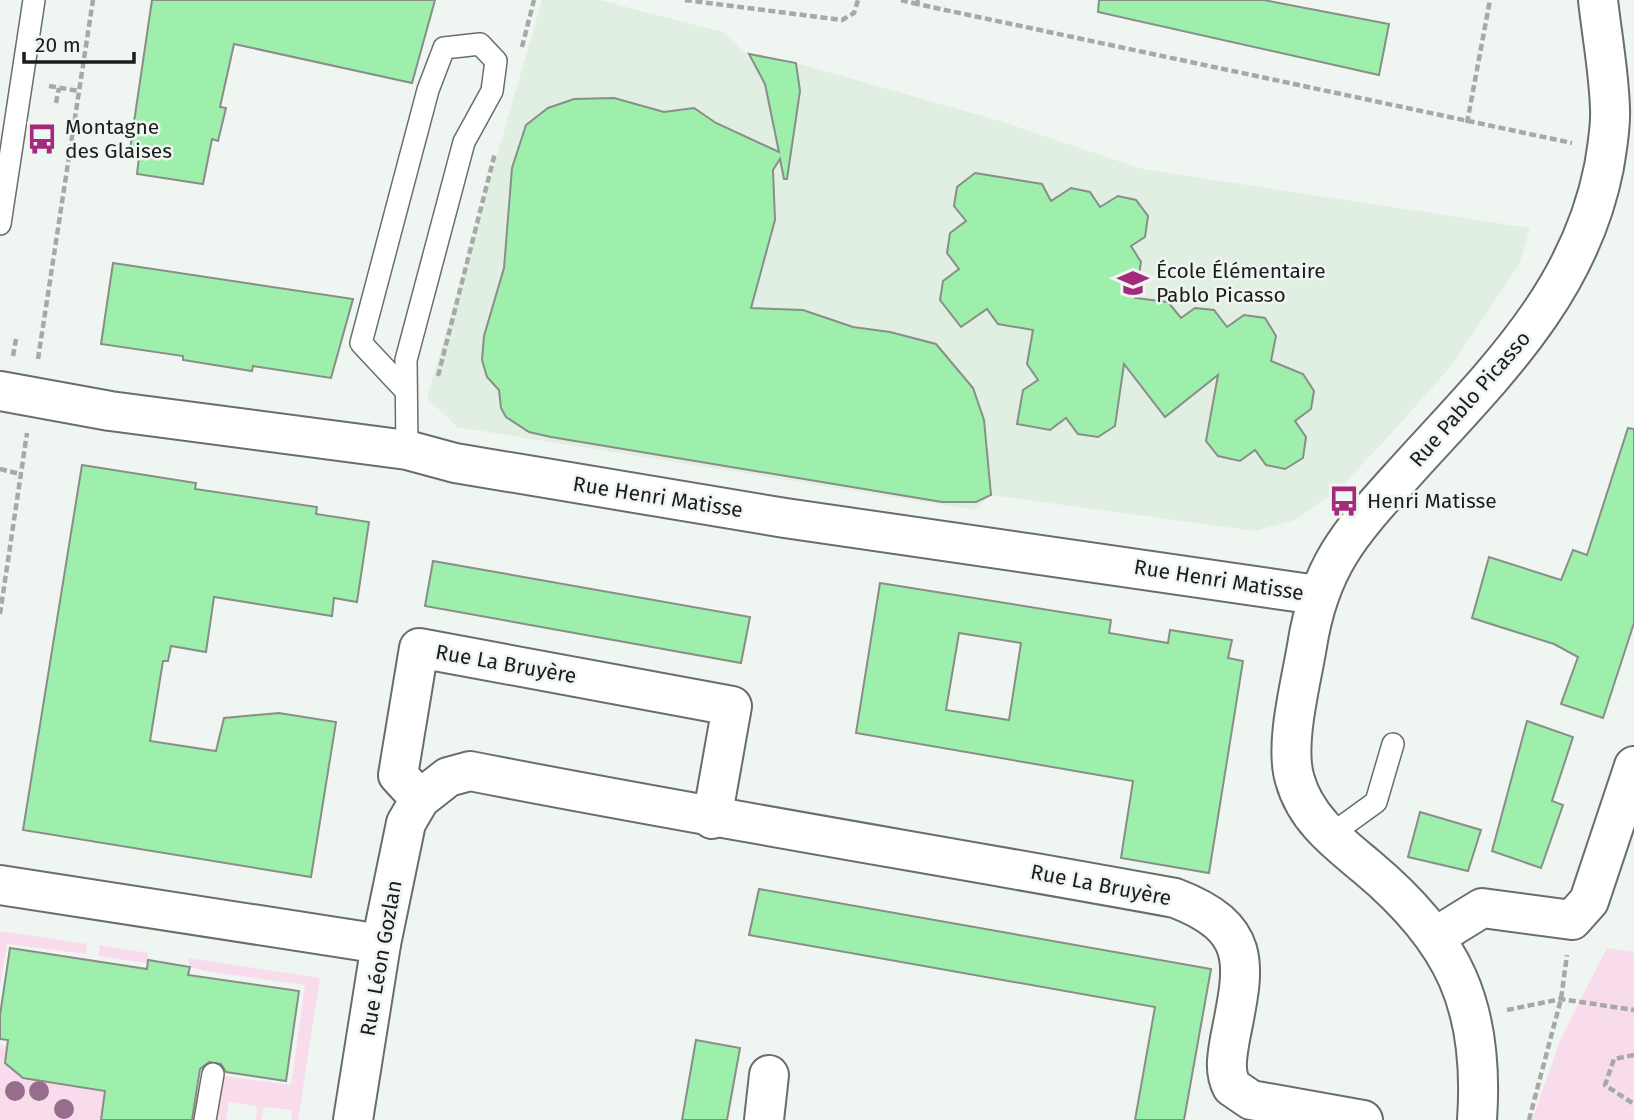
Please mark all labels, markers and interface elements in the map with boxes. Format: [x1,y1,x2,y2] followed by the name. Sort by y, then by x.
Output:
[24,21,135,65] scale bar
[35,32,81,58] text: 20 m
[65,114,172,164] place label: Montagne des Glaises
[25,122,59,156] bus stop icon: Montagne des Glaises
[1156,258,1326,308] place label: École Élémentaire Pablo Picasso
[1116,266,1150,300] school or university icon: École Élémentaire Pablo Picasso
[1404,326,1536,472] street label: Rue Pablo Picasso
[571,471,745,523] street label: Rue Henri Matisse
[1327,484,1361,518] bus stop icon: Henri Matisse
[1367,488,1497,514] place label: Henri Matisse
[1132,554,1306,606] street label: Rue Henri Matisse
[433,639,579,689] street label: Rue La Bruyère
[1028,859,1174,911] street label: Rue La Bruyère
[354,878,408,1038] street label: Rue Léon Gozlan

